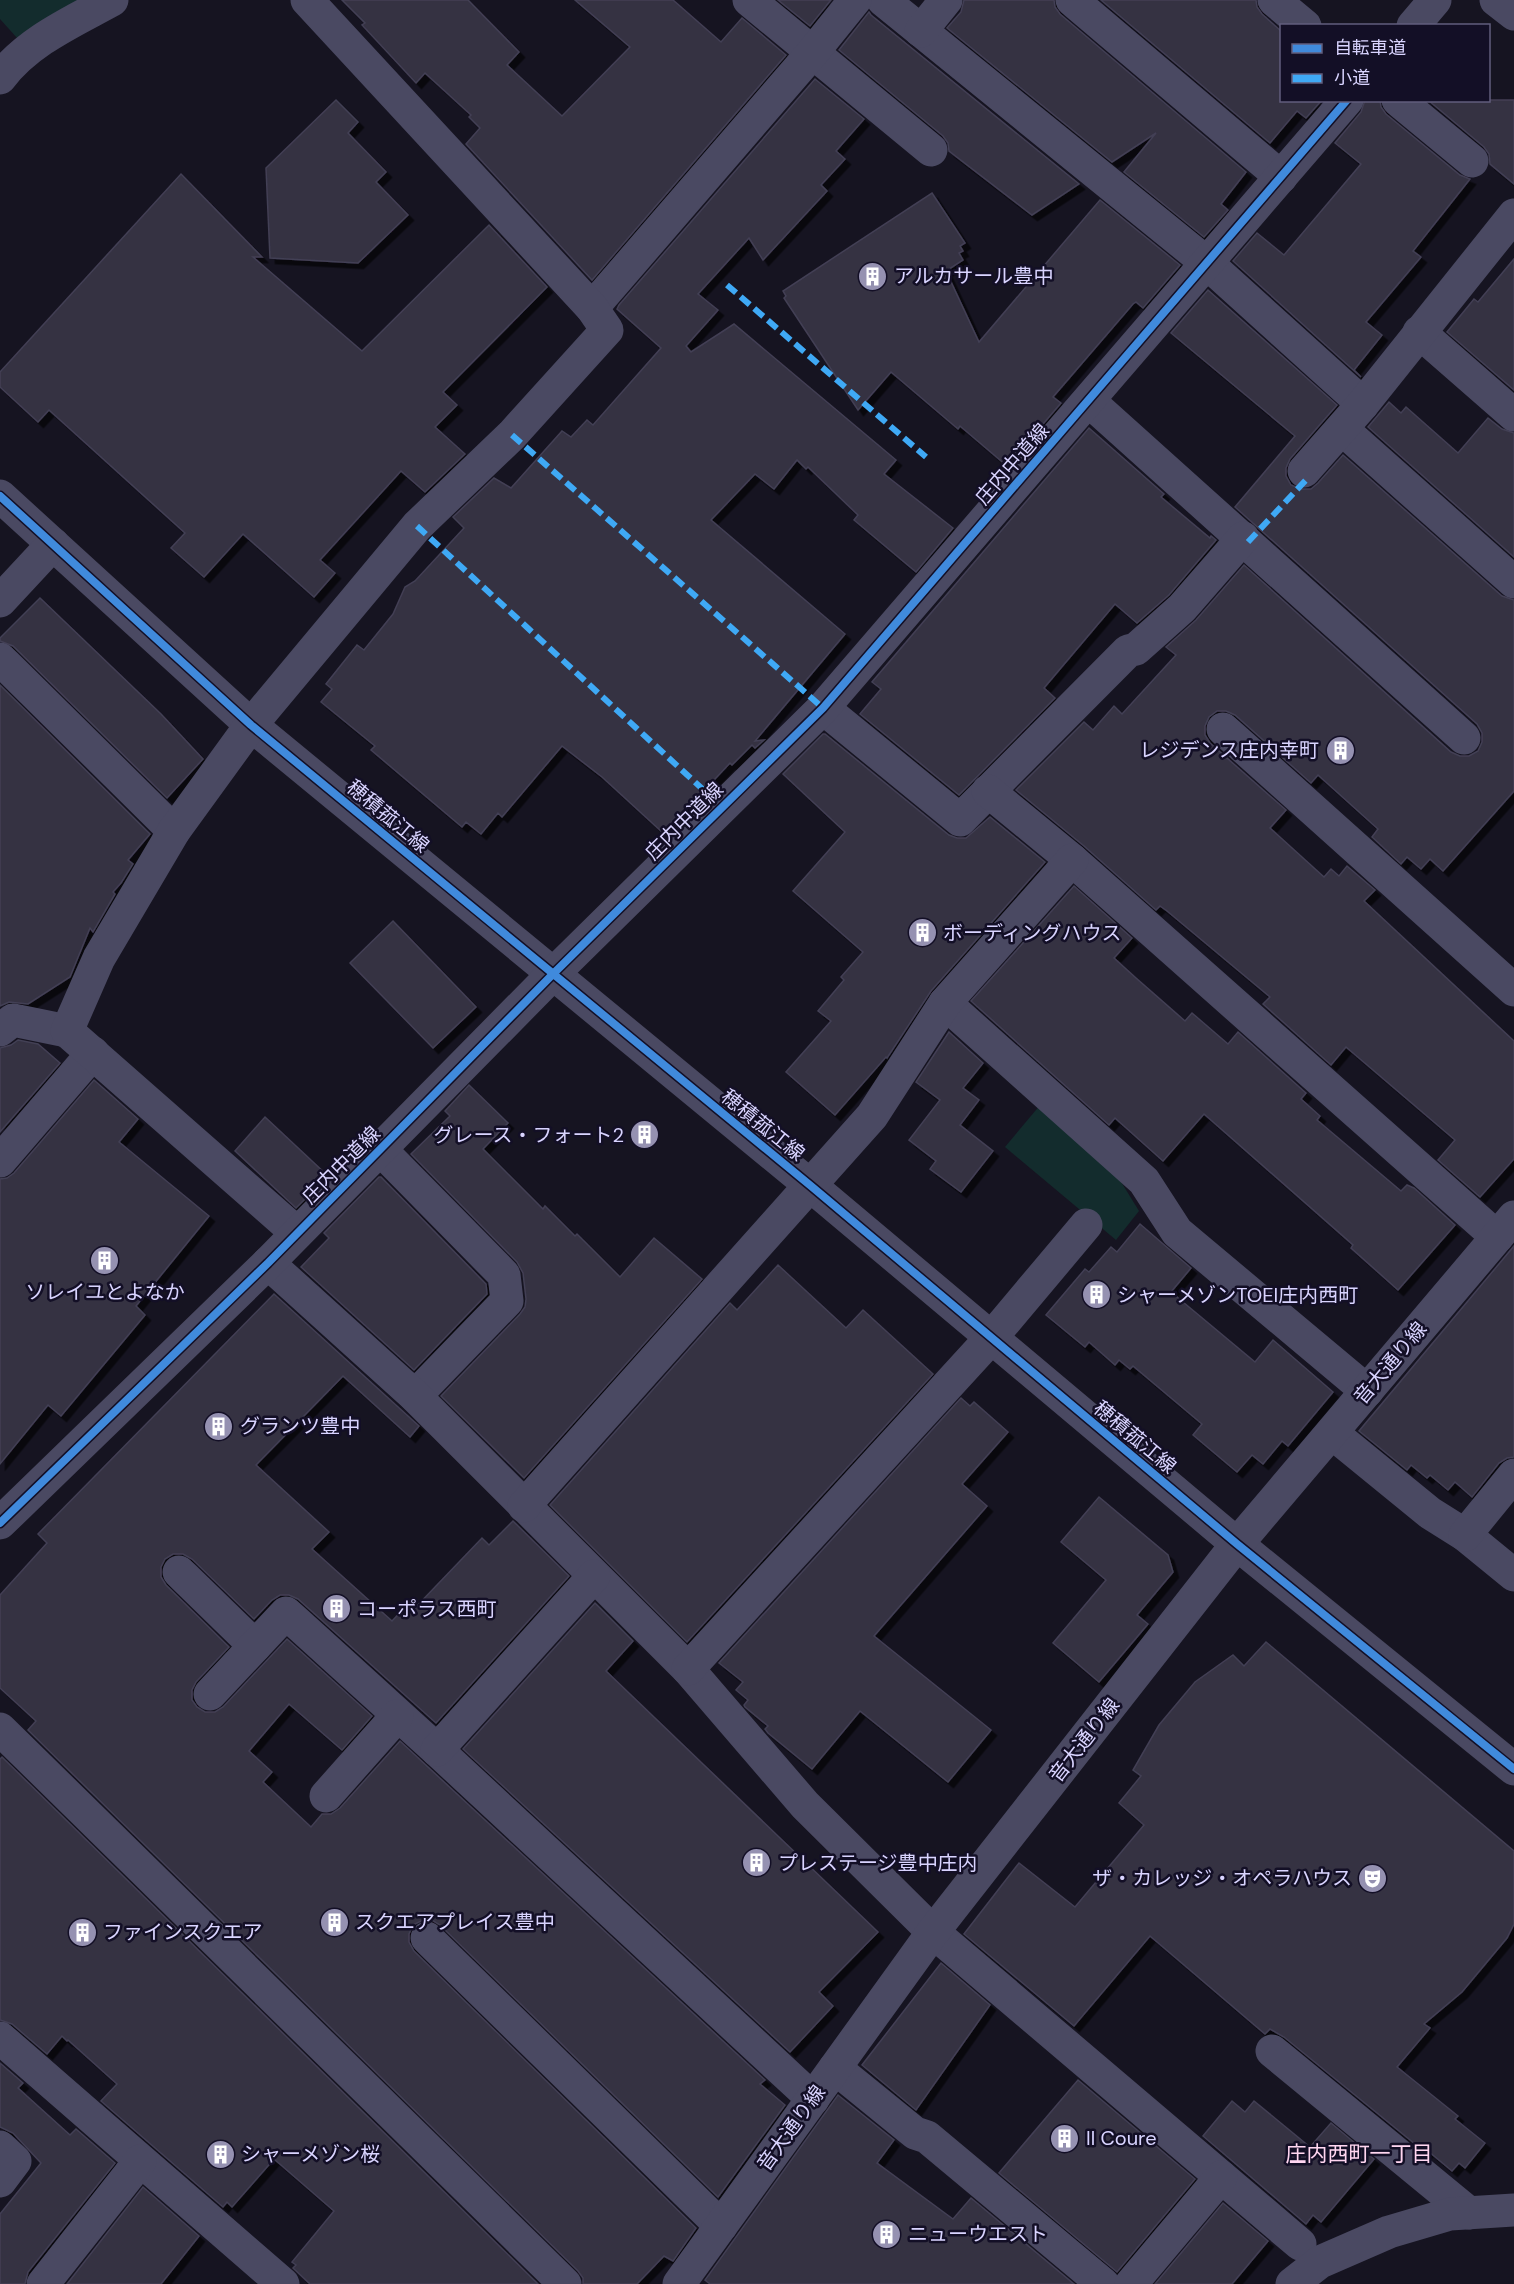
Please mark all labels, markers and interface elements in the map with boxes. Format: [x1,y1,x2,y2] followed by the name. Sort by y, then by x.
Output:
[1280,24,1490,102] legend
[1334,36,1406,60] text: 自転車道
[1334,66,1370,90] text: 小道
[857,260,889,292] building icon: アルカサール豊中
[894,263,1053,289] place label: アルカサール豊中
[969,418,1055,510] street label: 庄内中道線
[1324,734,1356,766] building icon: レジデンス庄内幸町
[1139,737,1319,763] place label: レジデンス庄内幸町
[341,774,435,858] street label: 穂積菰江線
[639,776,729,866] street label: 庄内中道線
[906,917,938,949] building icon: ボーディングハウス
[943,920,1122,946] place label: ボーディングハウス
[716,1083,810,1167] street label: 穂積菰江線
[629,1119,661,1151] building icon: グレース・フォート2
[296,1120,386,1210] street label: 庄内中道線
[433,1122,624,1148] place label: グレース・フォート2
[89,1245,121,1277] building icon: ソレイユとよなか
[25,1279,185,1305] place label: ソレイユとよなか
[1080,1279,1112,1311] building icon: シャーメゾンTOEI庄内西町
[1117,1282,1358,1308] place label: シャーメゾンTOEI庄内西町
[1348,1316,1432,1410] street label: 音大通り線
[1088,1395,1182,1479] street label: 穂積菰江線
[203,1410,235,1442] building icon: グランツ豊中
[240,1413,360,1439] place label: グランツ豊中
[320,1593,352,1625] building icon: コーポラス西町
[357,1596,497,1622] place label: コーポラス西町
[1043,1693,1125,1787] street label: 音大通り線
[741,1847,773,1879] building icon: プレステージ豊中庄内
[778,1850,978,1876] place label: プレステージ豊中庄内
[1357,1862,1389,1894] theatre icon: ザ・カレッジ・オペラハウス
[1092,1865,1352,1891] place label: ザ・カレッジ・オペラハウス
[318,1906,350,1938] building icon: スクエアプレイス豊中
[355,1909,554,1935] place label: スクエアプレイス豊中
[66,1916,98,1948] building icon: ファインスクエア
[103,1919,263,1945] place label: ファインスクエア
[751,2080,831,2176] street label: 音大通り線
[1049,2122,1081,2154] building icon: Il Coure
[1086,2125,1157,2151] place label: Il Coure
[204,2138,236,2170] building icon: シャーメゾン桜
[1286,2140,1433,2168] district label: 庄内西町一丁目
[241,2141,380,2167] place label: シャーメゾン桜
[871,2218,903,2250] building icon: ニューウエスト
[908,2221,1048,2247] place label: ニューウエスト

